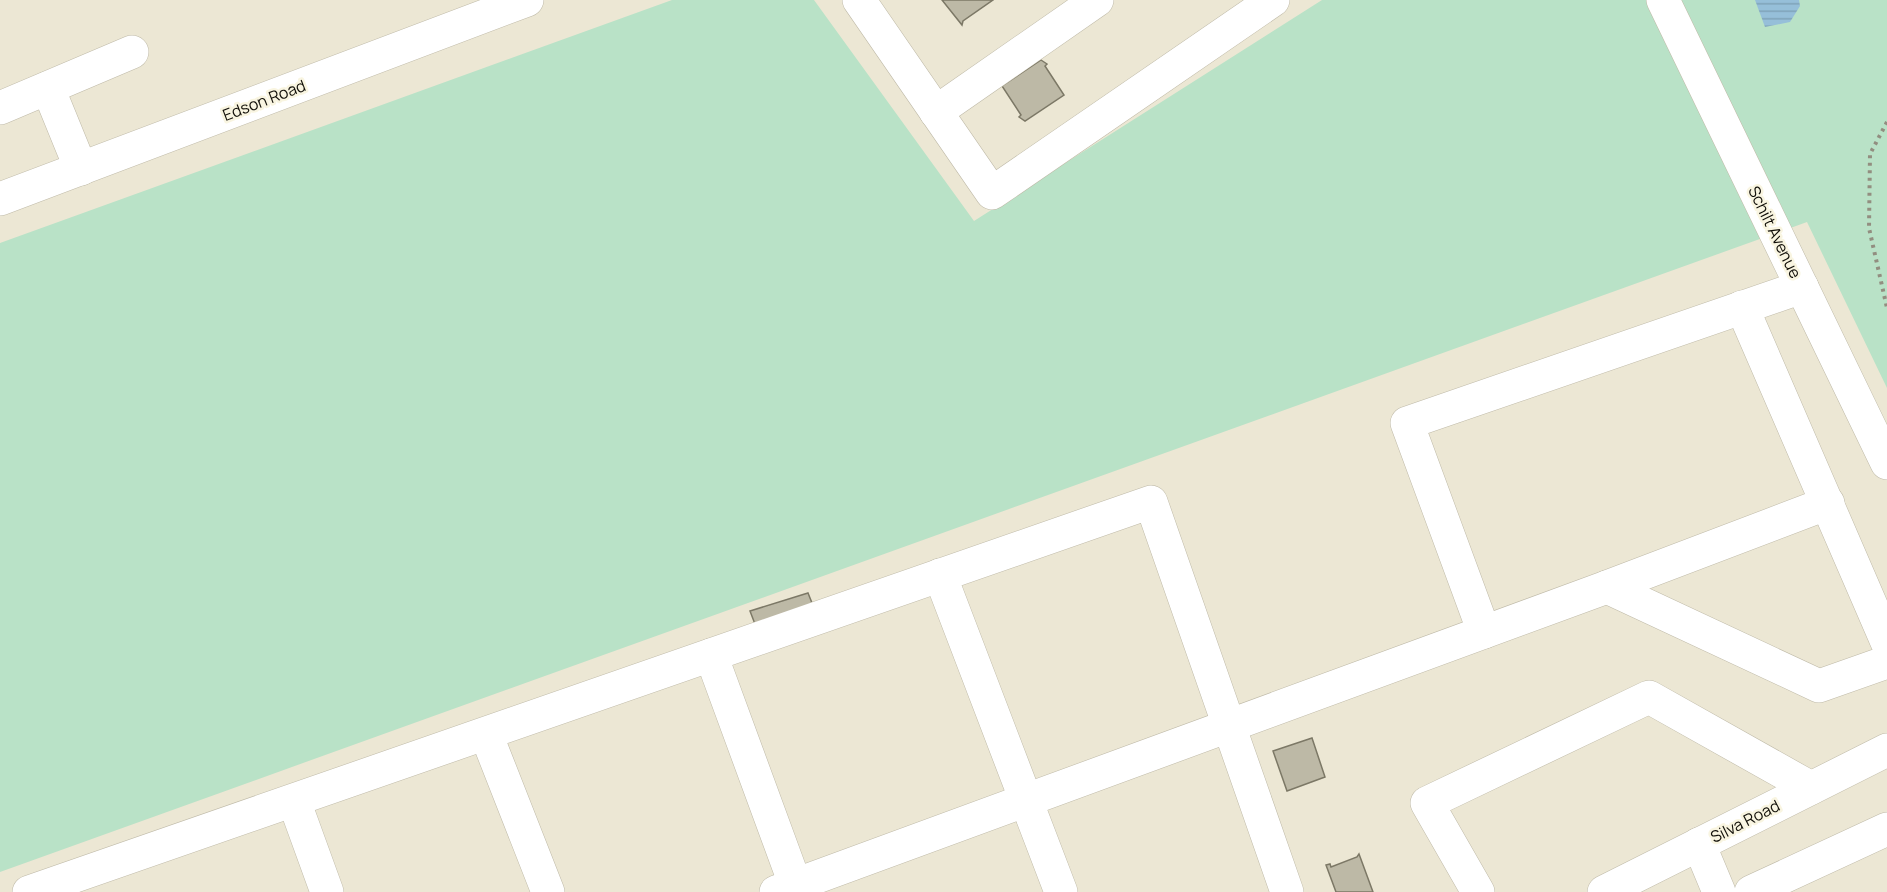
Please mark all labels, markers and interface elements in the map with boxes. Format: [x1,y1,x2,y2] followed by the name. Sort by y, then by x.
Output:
[219,74,309,126] street label: Edson Road
[1743,182,1807,282] street label: Schilt Avenue
[1707,794,1783,848] street label: Silva Road

